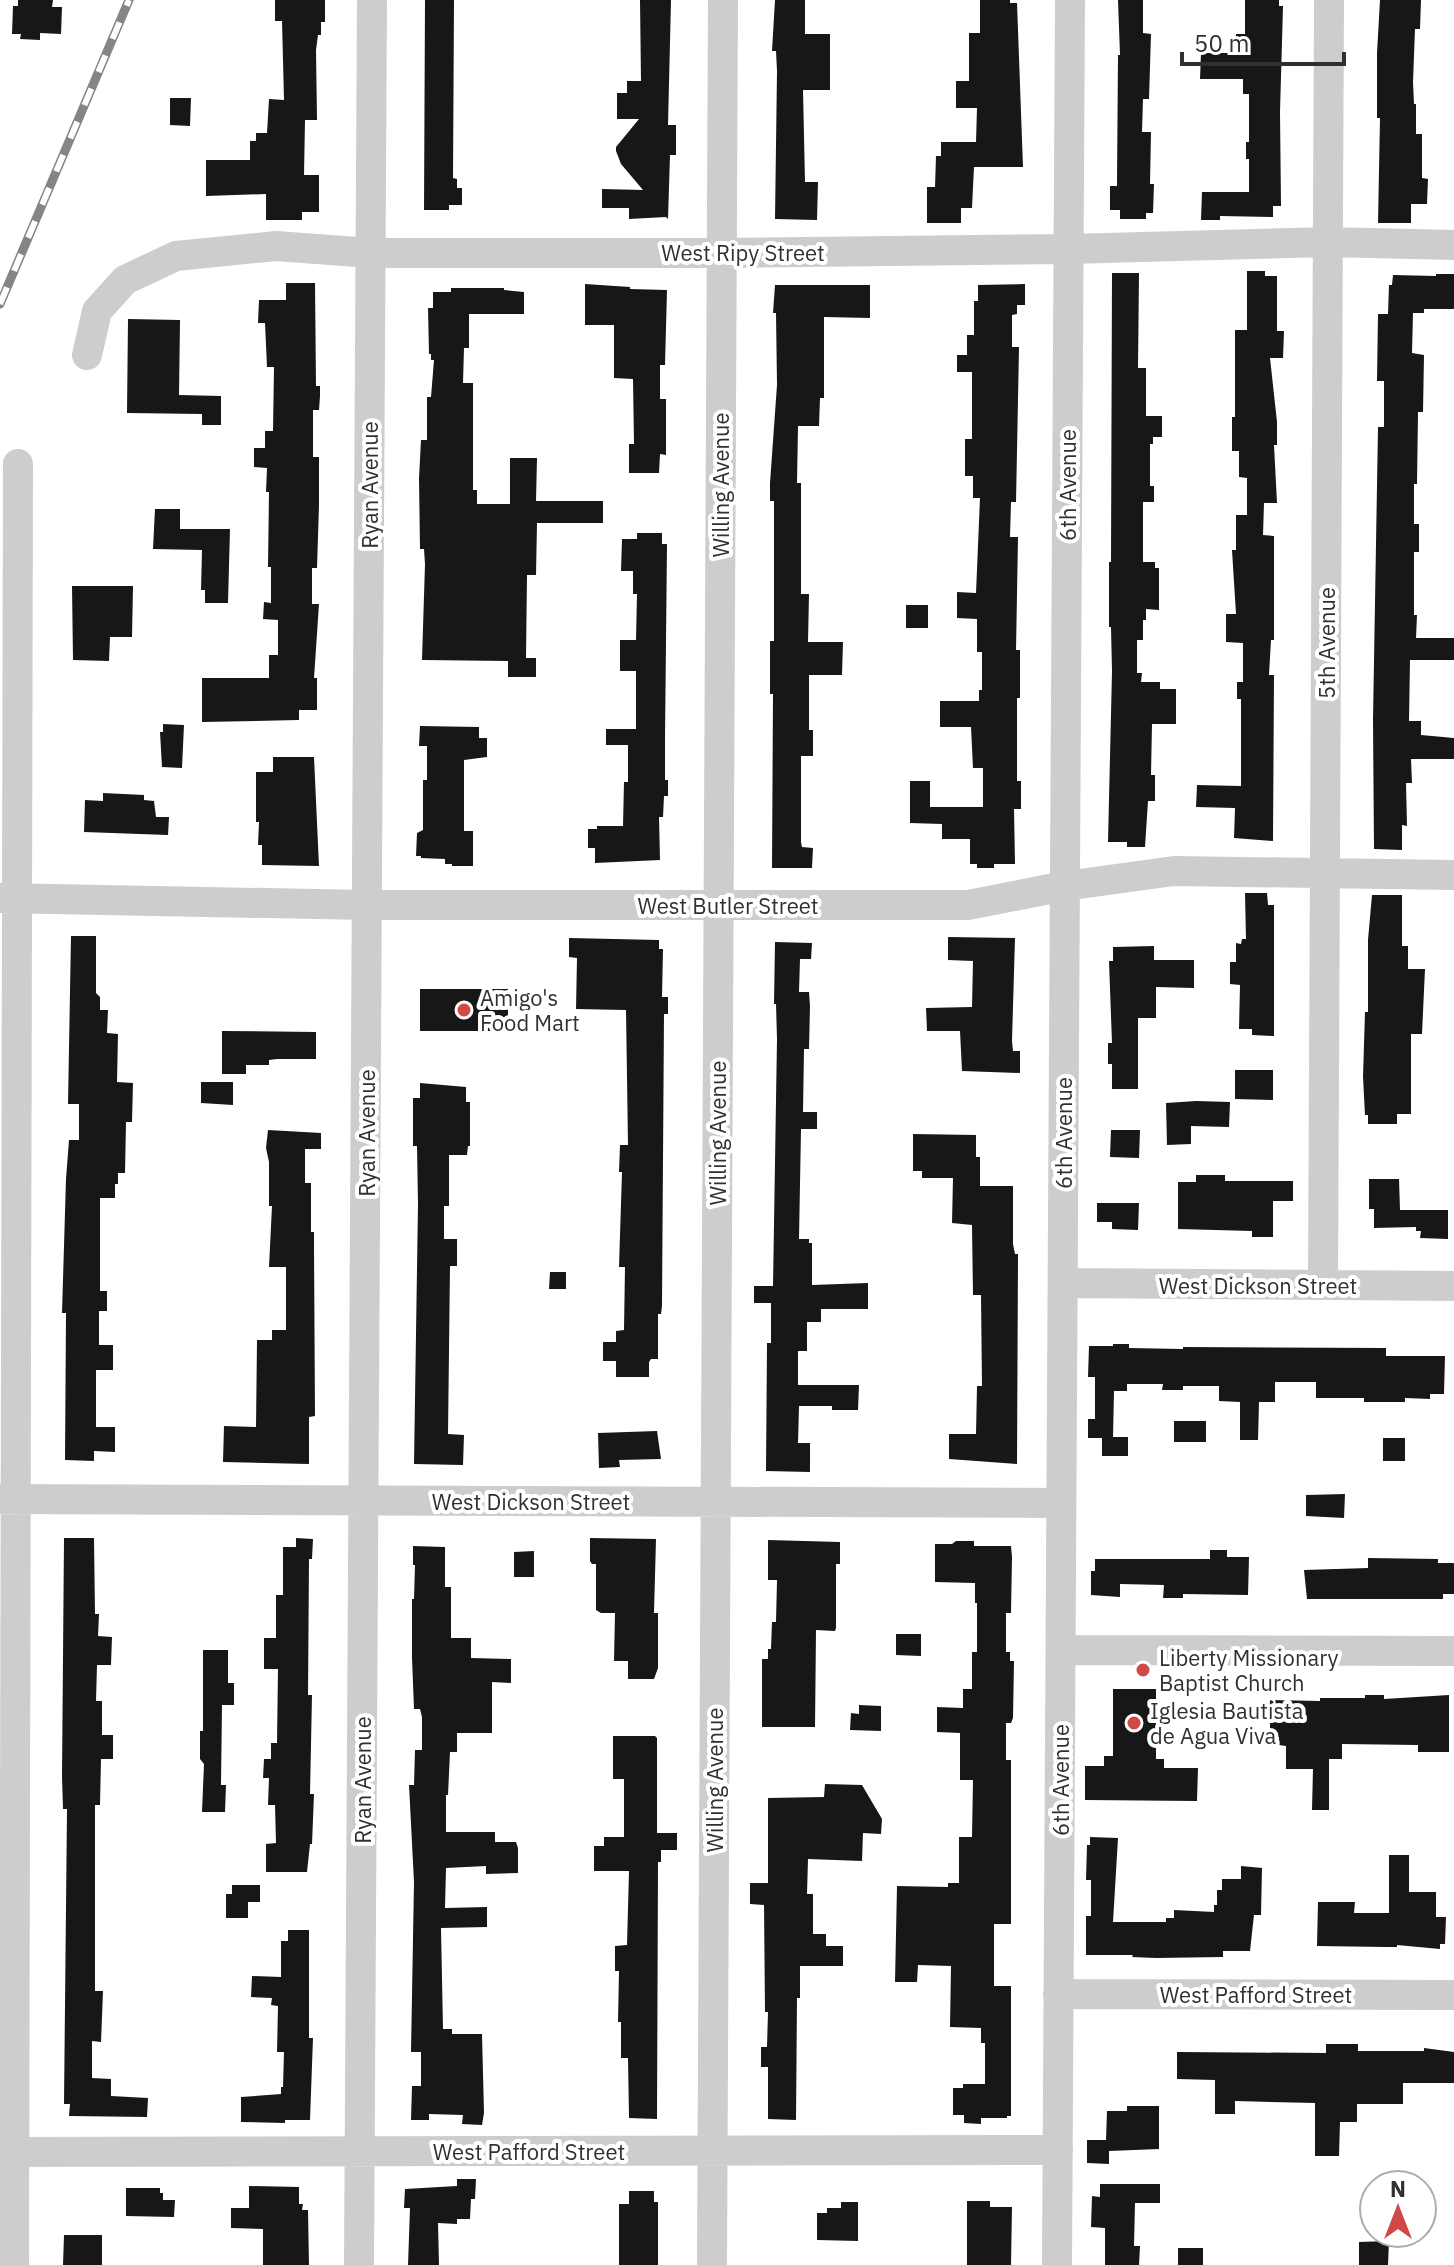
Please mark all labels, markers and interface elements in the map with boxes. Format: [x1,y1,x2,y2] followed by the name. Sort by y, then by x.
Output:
[1182,16,1344,66] scale bar
[1194,27,1249,59] text: 50 m
[661,238,825,267] street label: West Ripy Street
[706,412,735,558] street label: Willing Avenue
[355,421,384,549] street label: Ryan Avenue
[1053,429,1082,541] street label: 6th Avenue
[1312,587,1341,699] street label: 5th Avenue
[637,891,819,920] street label: West Butler Street
[480,983,580,1037] place label: Amigo's Food Mart
[455,1001,473,1019] marker: Amigo's Food Mart
[703,1060,732,1206] street label: Willing Avenue
[352,1069,381,1197] street label: Ryan Avenue
[1049,1077,1078,1189] street label: 6th Avenue
[1159,1271,1357,1300] street label: West Dickson Street
[432,1487,630,1516] street label: West Dickson Street
[1159,1643,1338,1697] place label: Liberty Missionary Baptist Church
[1134,1661,1152,1679] marker: Liberty Missionary Baptist Church
[1150,1696,1304,1750] place label: Iglesia Bautista de Agua Viva
[700,1707,729,1853] street label: Willing Avenue
[1125,1714,1143,1732] marker: Iglesia Bautista de Agua Viva
[348,1716,377,1844] street label: Ryan Avenue
[1046,1724,1075,1836] street label: 6th Avenue
[1160,1980,1352,2009] street label: West Pafford Street
[433,2137,625,2166] street label: West Pafford Street
[1358,2169,1438,2249] north arrow
[1390,2174,1406,2203] text: N

